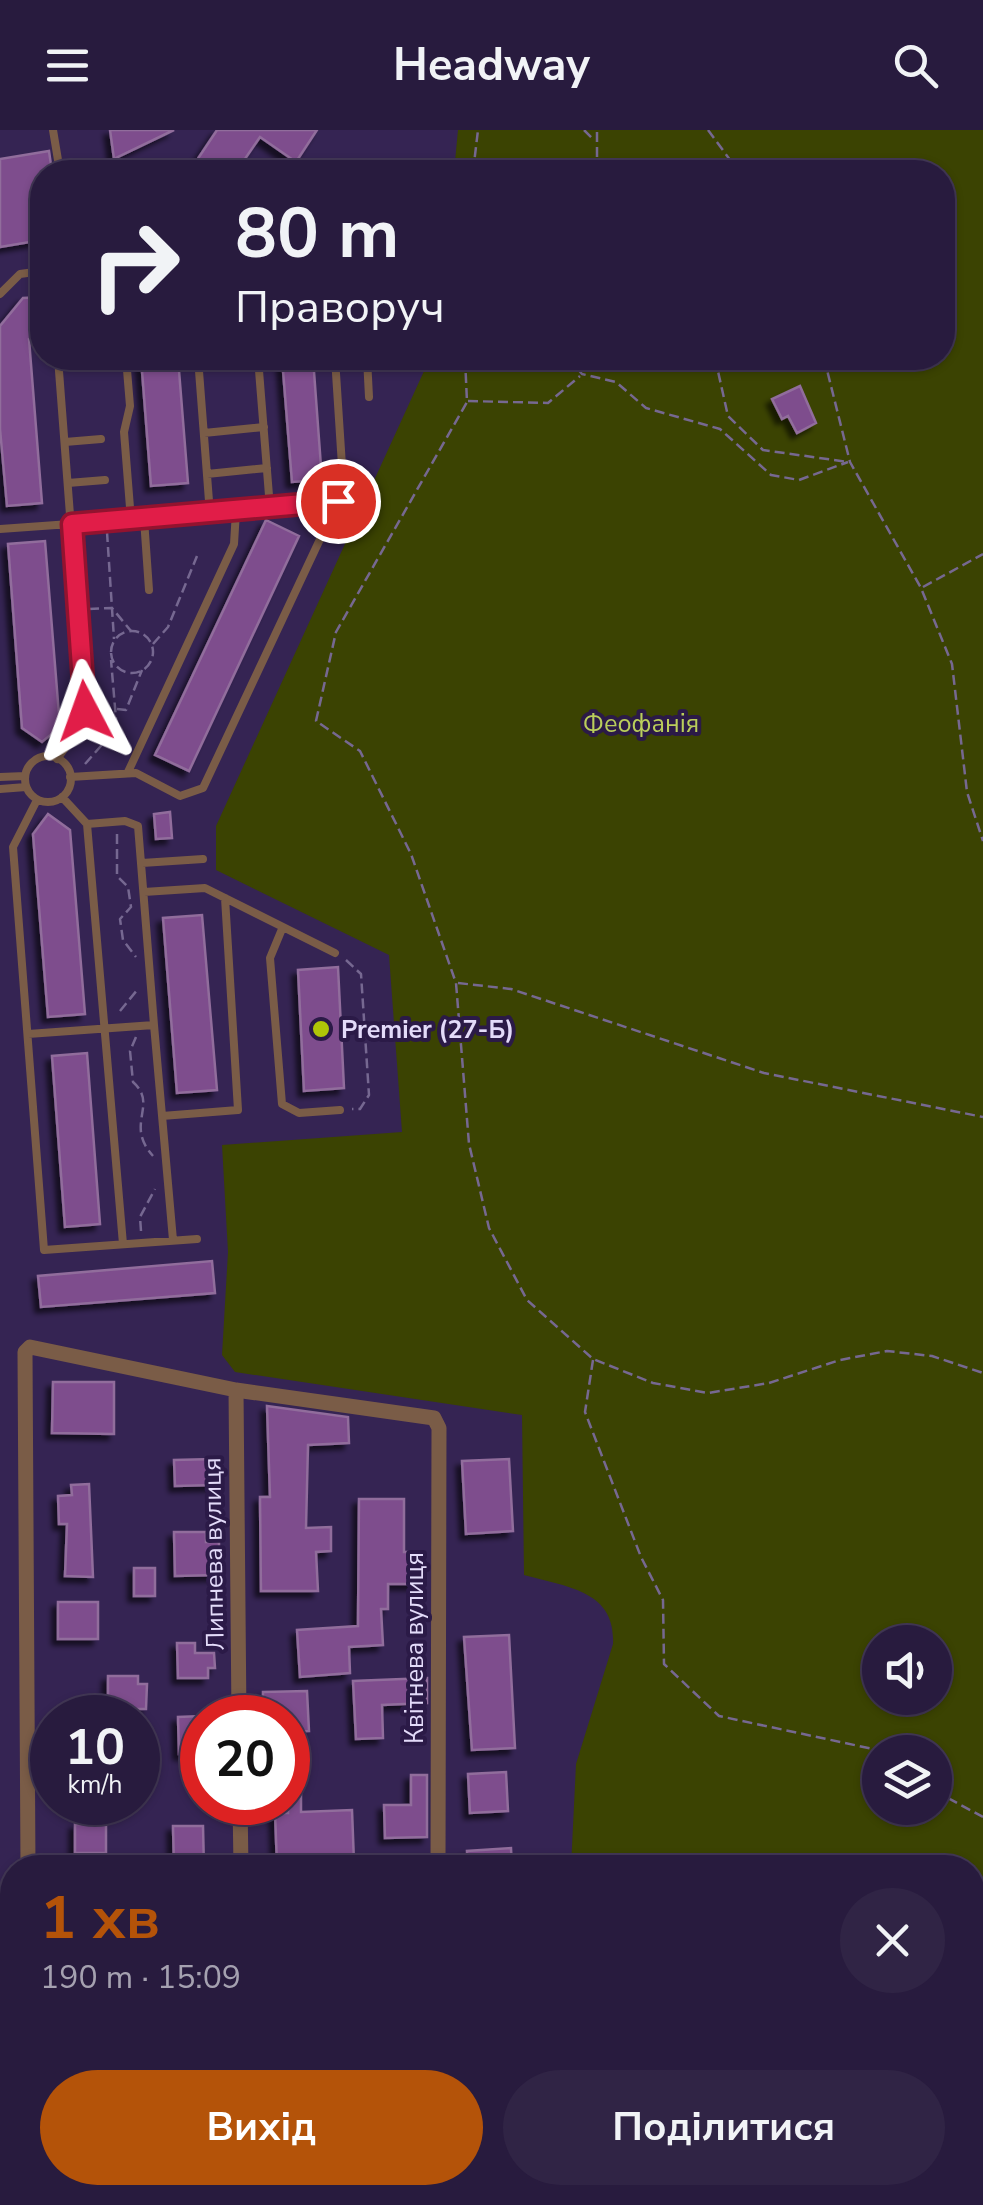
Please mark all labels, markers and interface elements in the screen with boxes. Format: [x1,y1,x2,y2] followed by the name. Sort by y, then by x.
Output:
[393,35,590,96] text: Headway
[40,38,95,93] icon: menu
[888,38,943,93] icon: search
[235,186,399,282] text: 80 m
[70,200,200,330] icon: right
[235,277,445,338] text: Праворуч
[296,459,381,544] pin
[311,474,366,529] icon: arrive
[33,659,137,763] position arrow
[583,707,699,741] park label: Феофанія
[341,1013,514,1047] place label: Premier (27-Б)
[310,1018,332,1040] marker: Premier (27-Б)
[195,1457,233,1651] street label: Липнева вулиця
[398,1552,432,1744] street label: Квітнева вулиця
[862,1625,952,1825] map controls
[862,1625,952,1715] button: sound
[180,1695,310,1825] speed limit sign: 20
[65,1713,125,1782] text: 10
[862,1735,952,1825] button: layers
[67,1768,123,1802] text: km/h
[40,1877,160,1959] text: 1 хв
[840,1888,945,1993] button: close
[40,1956,241,1999] text: 190 m · 15:09
[40,2070,483,2185] button: Вихід
[503,2070,945,2185] button: Поділитися

